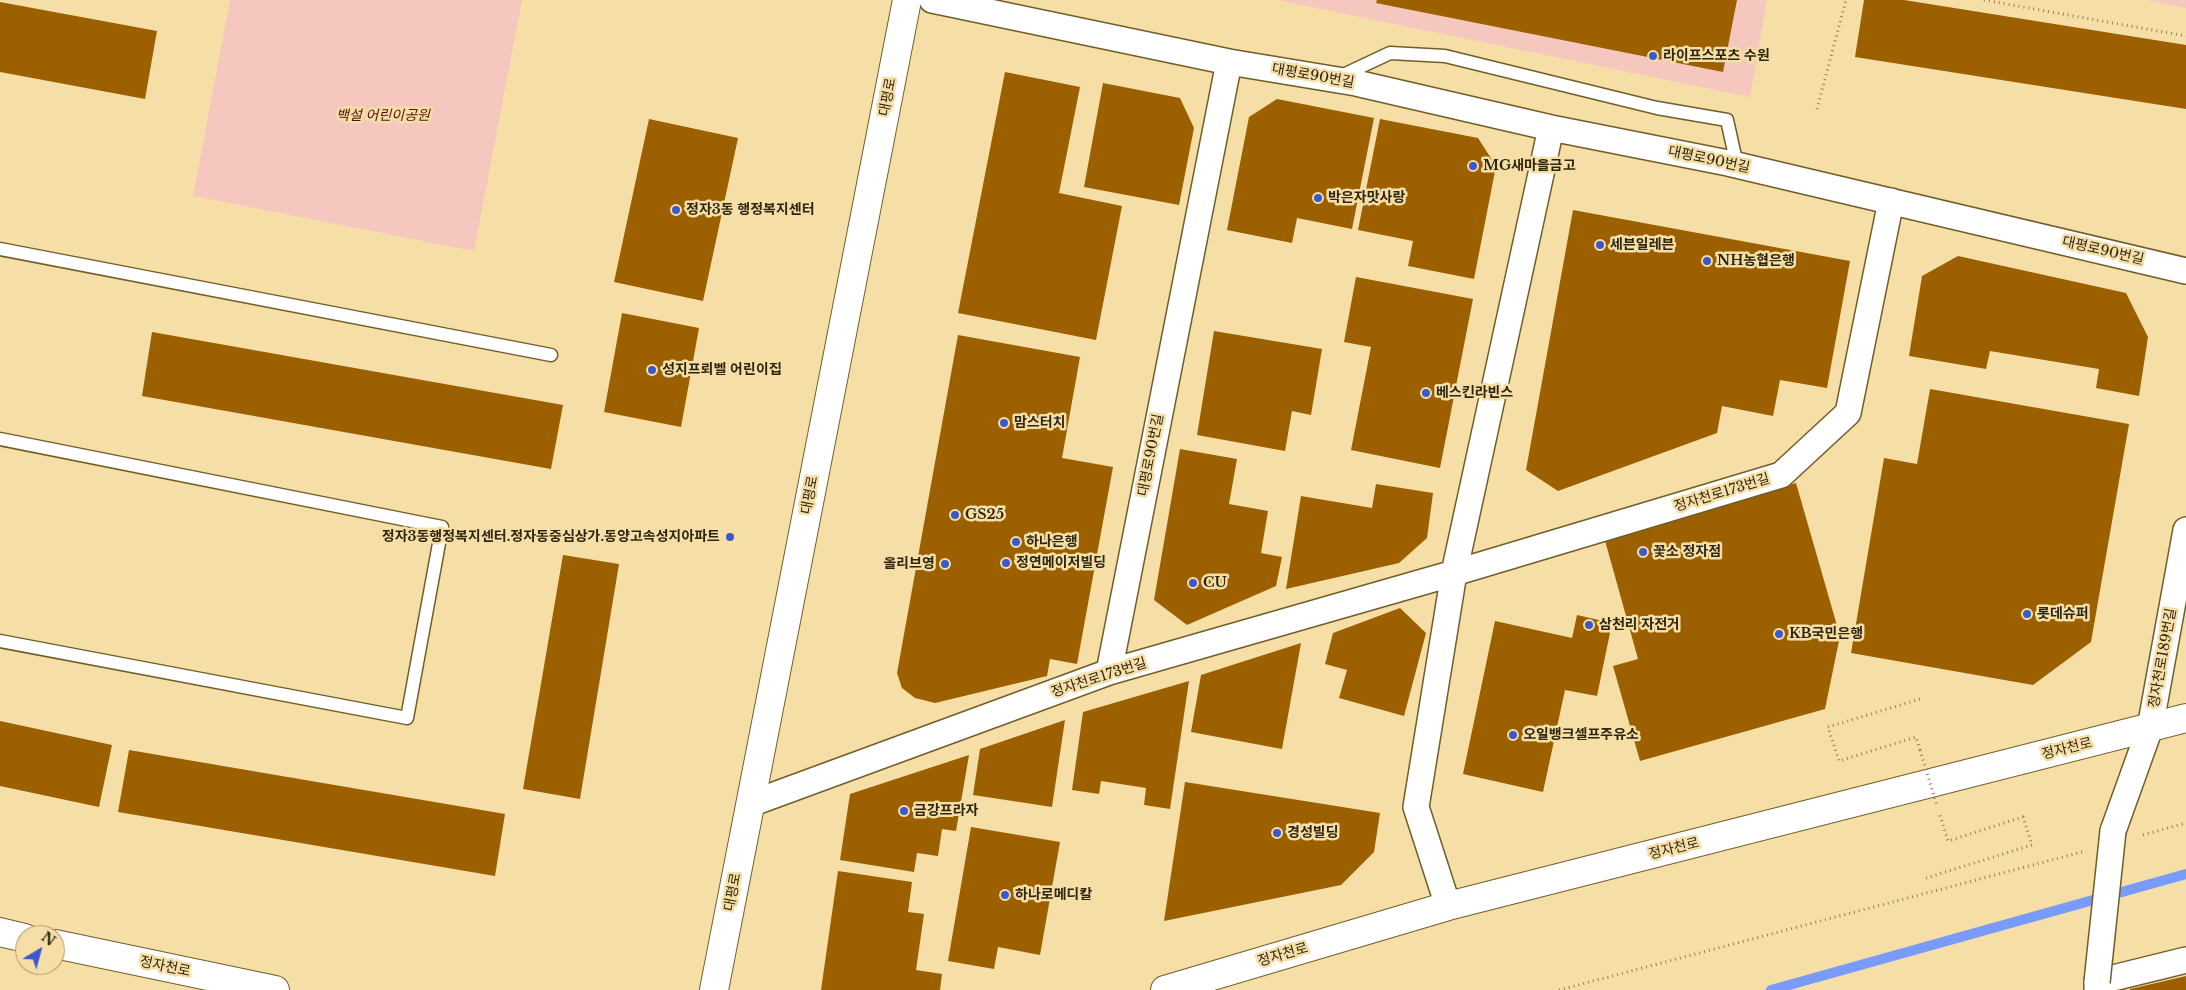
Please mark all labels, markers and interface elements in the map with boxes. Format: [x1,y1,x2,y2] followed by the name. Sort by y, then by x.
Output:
[1663,48,1770,64] place label: 라이프스포츠 수원
[1647,50,1659,62] marker: 라이프스포츠 수원
[1270,60,1356,92] street label: 대평로90번길
[876,76,900,118] street label: 대평로
[336,108,430,124] park label: 백설 어린이공원
[1666,143,1752,177] street label: 대평로90번길
[1483,158,1576,174] place label: MG새마을금고
[1467,160,1479,172] marker: MG새마을금고
[1328,190,1405,206] place label: 박은자맛사랑
[1312,192,1324,204] marker: 박은자맛사랑
[686,202,815,218] place label: 정자3동 행정복지센터
[670,204,682,216] marker: 정자3동 행정복지센터
[2060,233,2146,269] street label: 대평로90번길
[1610,237,1674,253] place label: 세븐일레븐
[1594,239,1606,251] marker: 세븐일레븐
[1717,253,1795,269] place label: NH농협은행
[1701,255,1713,267] marker: NH농협은행
[662,362,782,378] place label: 성지프뢰벨 어린이집
[646,364,658,376] marker: 성지프뢰벨 어린이집
[1436,385,1513,401] place label: 베스킨라빈스
[1420,387,1432,399] marker: 베스킨라빈스
[1135,412,1167,498] street label: 대평로90번길
[1014,415,1066,431] place label: 맘스터치
[998,417,1010,429] marker: 맘스터치
[1672,470,1772,516] street label: 정자천로173번길
[798,474,822,516] street label: 대평로
[965,507,1004,523] place label: GS25
[949,509,961,521] marker: GS25
[382,529,720,545] place label: 정자3동행정복지센터.정자동중심상가.동양고속성지아파트
[724,531,736,543] marker: 정자3동행정복지센터.정자동중심상가.동양고속성지아파트
[1026,534,1078,550] place label: 하나은행
[1010,536,1022,548] marker: 하나은행
[1653,544,1721,560] place label: 꽃소 정자점
[1637,546,1649,558] marker: 꽃소 정자점
[1016,555,1106,571] place label: 정연메이저빌딩
[883,556,935,572] place label: 올리브영
[1000,557,1012,569] marker: 정연메이저빌딩
[939,558,951,570] marker: 올리브영
[1203,575,1227,591] place label: CU
[1187,577,1199,589] marker: CU
[2037,606,2089,622] place label: 롯데슈퍼
[2146,607,2180,709] street label: 정자천로189번길
[2021,608,2033,620] marker: 롯데슈퍼
[1599,617,1680,633] place label: 삼천리 자전거
[1583,619,1595,631] marker: 삼천리 자전거
[1789,626,1863,642] place label: KB국민은행
[1773,628,1785,640] marker: KB국민은행
[1049,655,1149,701] street label: 정자천로173번길
[1523,727,1639,743] place label: 오일뱅크셀프주유소
[1507,729,1519,741] marker: 오일뱅크셀프주유소
[2040,735,2094,763] street label: 정자천로
[914,803,978,819] place label: 금강프라자
[898,805,910,817] marker: 금강프라자
[1287,825,1339,841] place label: 경성빌딩
[1271,827,1283,839] marker: 경성빌딩
[1647,835,1701,863] street label: 정자천로
[721,871,745,913] street label: 대평로
[1015,887,1092,903] place label: 하나로메디칼
[999,889,1011,901] marker: 하나로메디칼
[15,925,65,975] north arrow
[38,928,59,950] text: N
[1256,940,1310,970] street label: 정자천로
[138,953,192,981] street label: 정자천로

